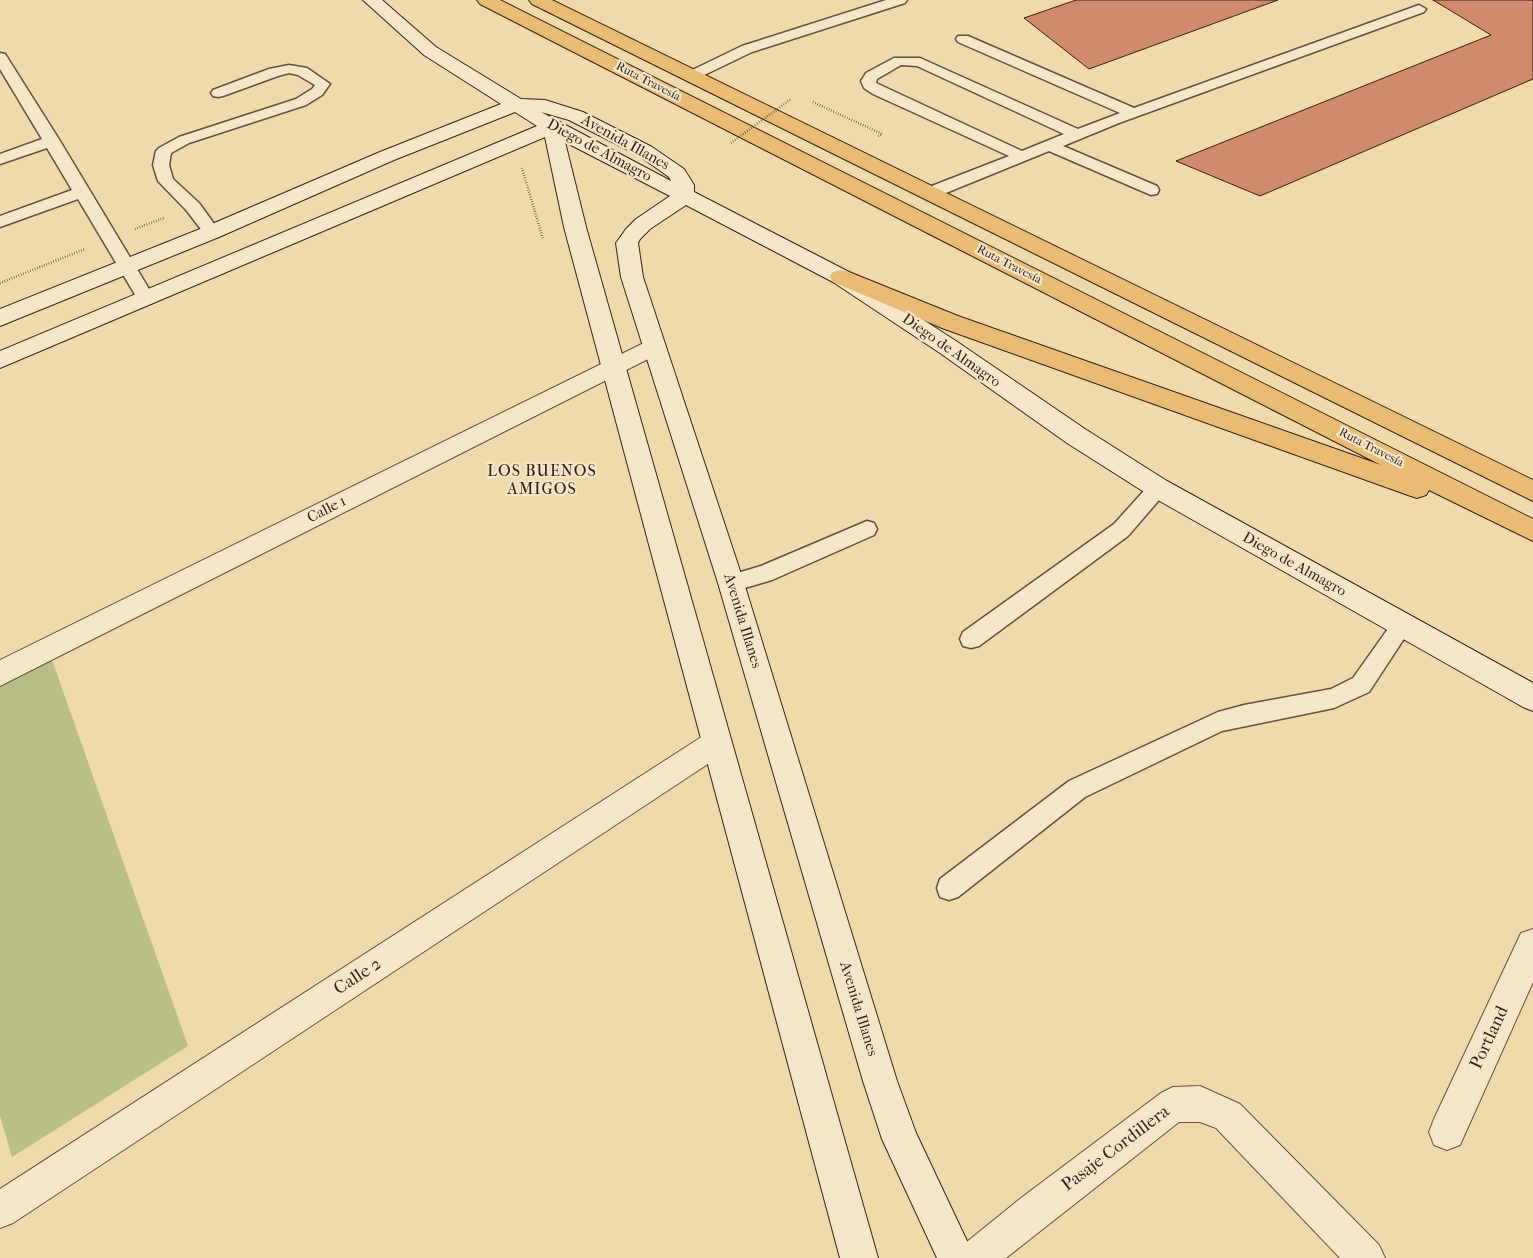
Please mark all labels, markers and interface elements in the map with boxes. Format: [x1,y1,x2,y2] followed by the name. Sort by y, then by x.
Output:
[613,60,683,104] street label: Ruta Travesía
[578,111,672,175] street label: Avenida Illanes
[544,116,654,186] street label: Diego de Almagro
[974,243,1044,287] street label: Ruta Travesía
[898,310,1004,392] street label: Diego de Almagro
[1336,426,1406,470] street label: Ruta Travesía
[486,462,598,500] district label: LOS BUENOS AMIGOS
[305,493,349,527] street label: Calle 1
[1239,529,1349,601] street label: Diego de Almagro
[719,571,765,671] street label: Avenida Illanes
[330,954,386,1000] street label: Calle 2
[835,959,881,1059] street label: Avenida Illanes
[1466,1003,1514,1073] street label: Portland
[1058,1101,1174,1197] street label: Pasaje Cordillera

